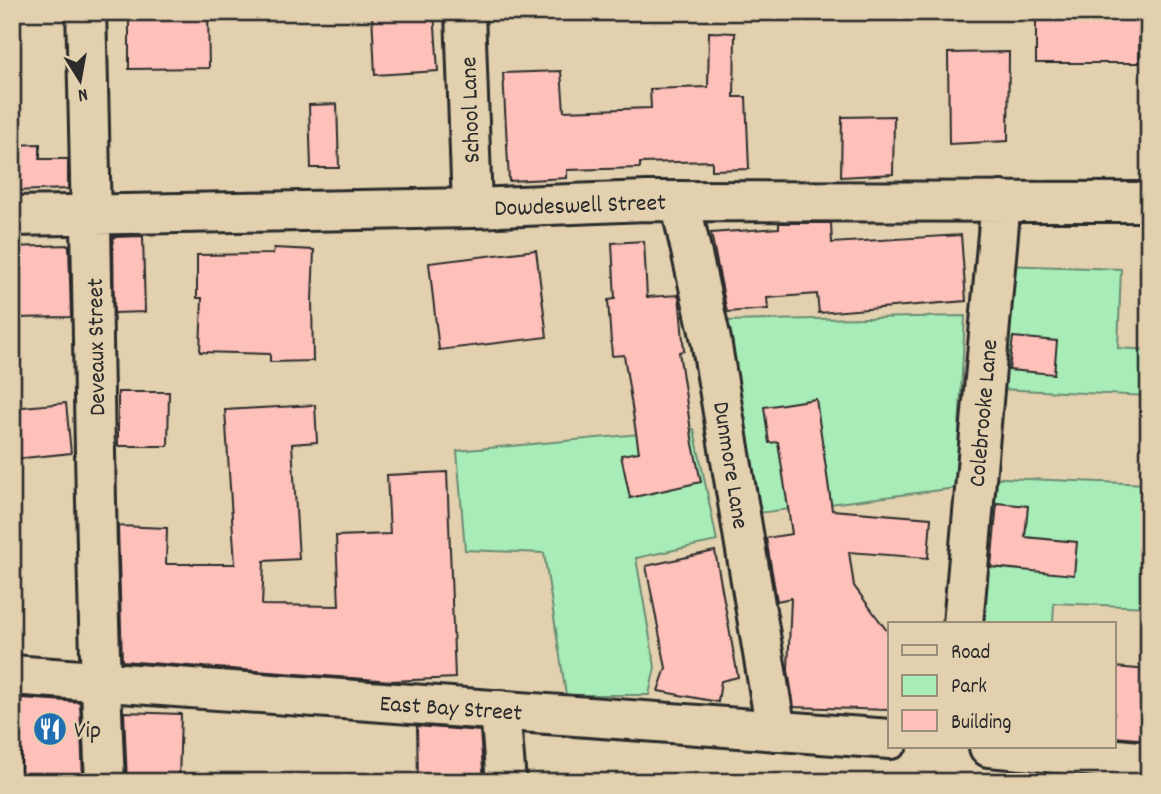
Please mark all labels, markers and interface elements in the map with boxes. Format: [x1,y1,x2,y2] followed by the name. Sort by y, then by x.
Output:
[46,46,116,116] north arrow
[453,56,491,164] street label: School Lane
[75,79,90,107] text: N
[494,187,667,227] street label: Dowdeswell Street
[80,278,116,416] street label: Deveaux Street
[962,338,1008,489] street label: Colebrooke Lane
[702,399,756,532] street label: Dunmore Lane
[888,622,1116,748] legend
[951,639,990,669] text: Road
[951,673,987,703] text: Park
[378,688,523,732] street label: East Bay Street
[951,709,1011,739] text: Building
[31,710,69,748] restaurant icon: Vip
[74,715,101,749] place label: Vip

